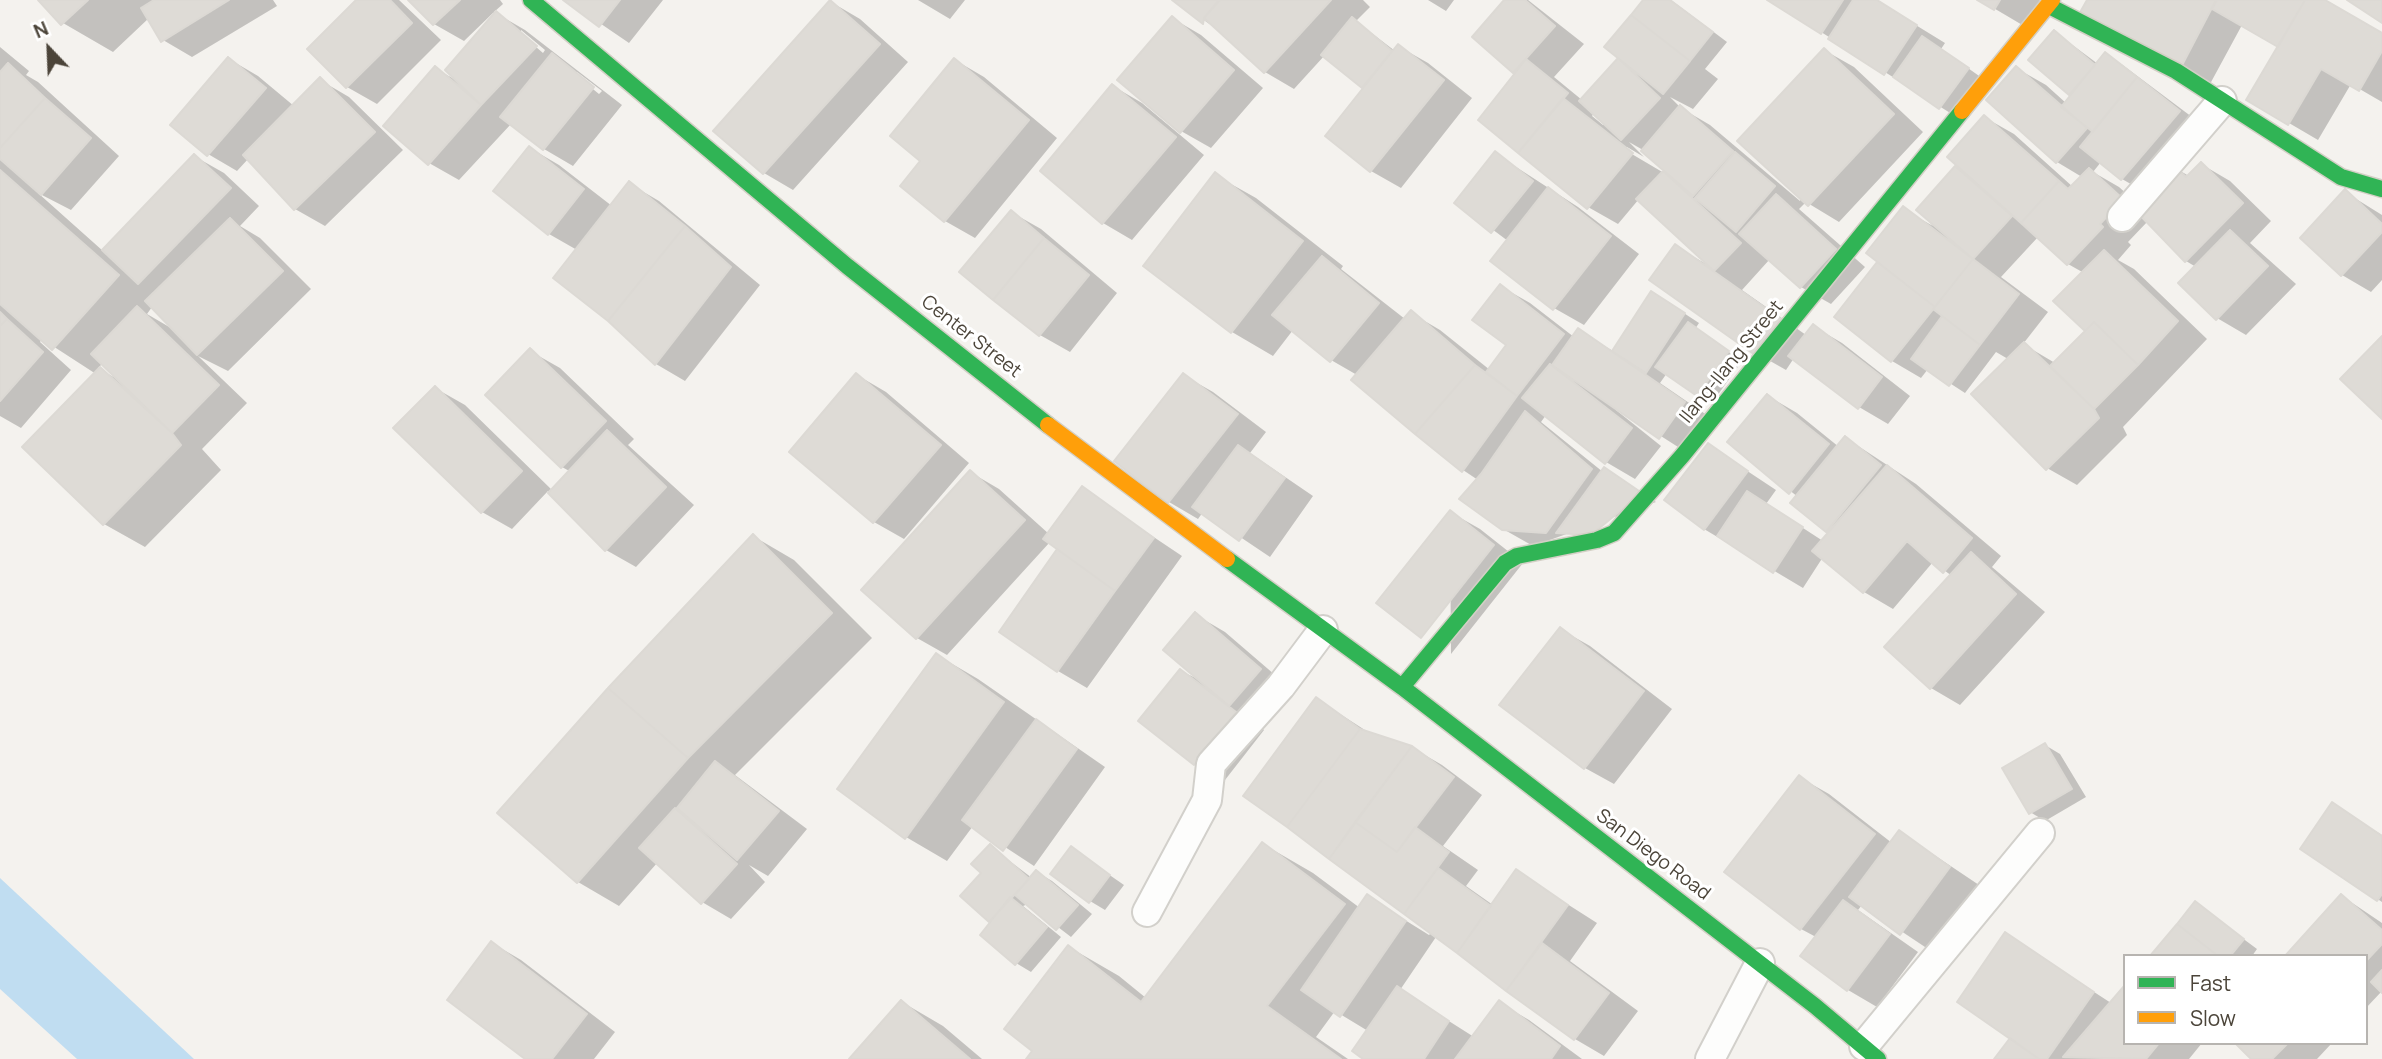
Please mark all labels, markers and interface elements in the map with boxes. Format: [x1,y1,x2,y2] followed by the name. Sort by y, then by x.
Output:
[14,14,84,84] north arrow
[29,15,52,44] text: N
[917,291,1025,383] street label: Center Street
[1675,296,1789,428] street label: Ilang-Ilang Street
[1591,805,1715,905] street label: San Diego Road
[2123,954,2368,1045] legend
[2190,969,2231,997] text: Fast
[2190,1004,2236,1032] text: Slow

